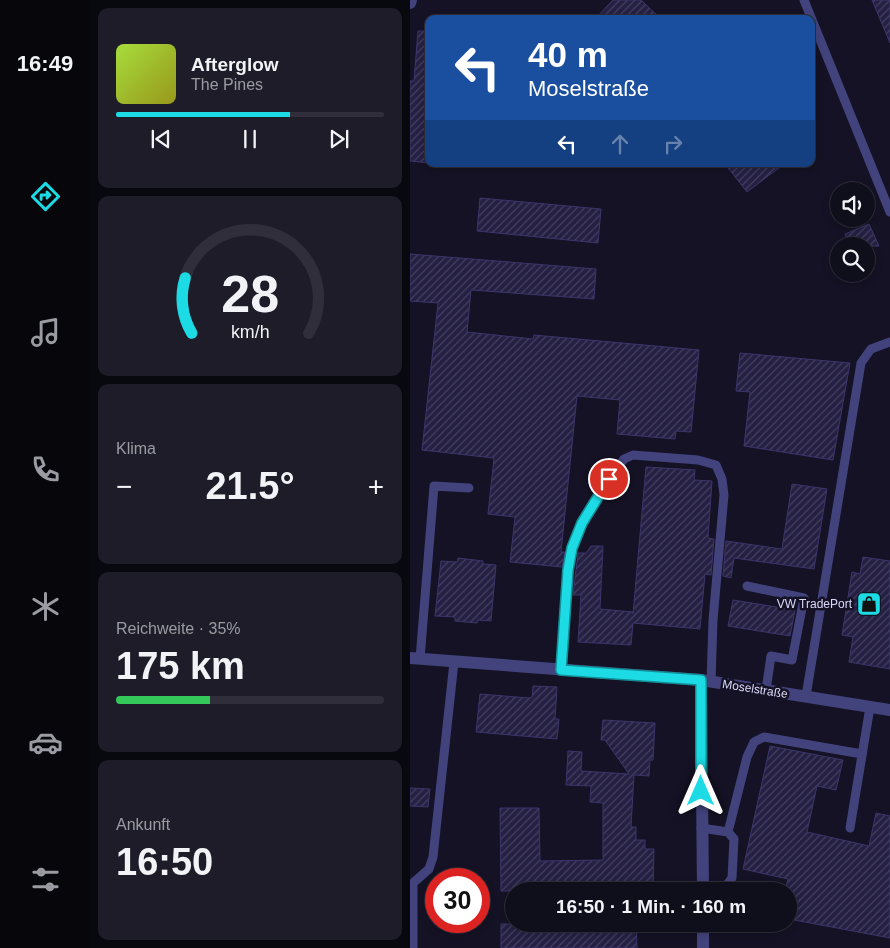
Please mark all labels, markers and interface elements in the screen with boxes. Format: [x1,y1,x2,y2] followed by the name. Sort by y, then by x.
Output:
[445,35,510,100] icon: left
[528,35,608,74] text: 40 m
[17,51,73,76] text: 16:49
[191,54,279,75] text: Afterglow
[191,76,263,93] text: The Pines
[528,76,649,101] text: Moselstraße
[147,125,175,153] icon: previous
[236,125,264,153] icon: pause
[325,125,353,153] icon: next
[553,130,581,158] icon: left
[606,130,634,158] icon: ahead
[659,130,687,158] icon: right
[28,179,63,214] icon: directions
[830,182,875,282] map controls
[830,182,875,227] button: sound
[830,237,875,282] button: search
[221,265,279,323] text: 28
[28,315,63,350] icon: music
[231,322,269,342] text: km/h
[116,440,156,457] text: Klima
[28,452,63,487] icon: phone
[588,458,630,500] pin
[205,465,295,507] text: 21.5°
[595,465,623,493] icon: arrive
[116,471,132,502] text: −
[368,471,384,502] text: +
[28,589,63,624] icon: climate
[856,591,882,617] shop icon: VW TradePort
[777,597,853,611] place label: VW TradePort
[116,620,241,637] text: Reichweite · 35%
[116,645,245,687] text: 175 km
[721,677,789,701] street label: Moselstraße
[28,725,63,760] icon: car
[674,764,726,816] position arrow
[116,816,170,833] text: Ankunft
[116,841,213,883] text: 16:50
[28,862,63,897] icon: filters
[425,868,490,933] speed limit sign: 30
[556,896,746,917] text: 16:50 · 1 Min. · 160 m

